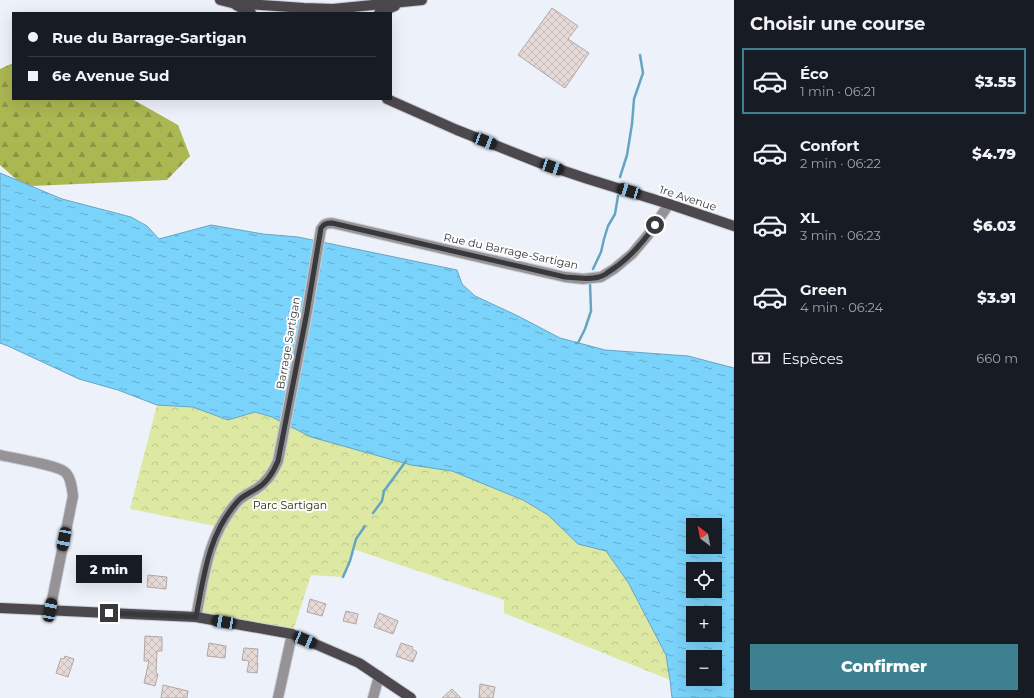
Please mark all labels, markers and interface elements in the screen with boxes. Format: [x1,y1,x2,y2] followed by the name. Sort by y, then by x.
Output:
[750,13,925,35] text: Choisir une course
[52,28,247,47] text: Rue du Barrage-Sartigan
[752,63,788,99] icon: car
[800,64,829,83] text: Éco
[52,66,169,85] text: 6e Avenue Sud
[975,72,1016,91] text: $3.55
[800,83,876,99] text: 1 min · 06:21
[472,131,498,151] car
[752,135,788,171] icon: car
[800,136,860,155] text: Confort
[972,144,1016,163] text: $4.79
[800,155,881,171] text: 2 min · 06:22
[539,157,565,177] car
[616,182,642,200] car
[658,182,719,214] street label: 1re Avenue
[752,207,788,243] icon: car
[800,208,819,227] text: XL
[646,216,664,234] route start
[973,216,1016,235] text: $6.03
[800,227,881,243] text: 3 min · 06:23
[442,230,580,272] street label: Rue du Barrage-Sartigan
[752,279,788,315] icon: car
[800,280,847,299] text: Green
[977,288,1016,307] text: $3.91
[273,296,303,390] street label: Barrage Sartigan
[800,299,883,315] text: 4 min · 06:24
[750,347,772,369] icon: cash
[782,349,843,368] text: Espèces
[976,350,1018,366] text: 660 m
[253,498,327,512] park label: Parc Sartigan
[686,518,722,554] north arrow
[686,518,722,686] map controls
[56,526,72,552] car
[76,555,142,583] callout: 2 min
[90,561,128,577] text: 2 min
[686,562,722,598] button: locate
[42,597,58,623] car
[100,604,118,622] route end
[686,606,722,642] button: +
[211,614,237,630] car
[292,630,318,650] car
[750,644,1018,690] button: Confirmer
[686,650,722,686] button: −

